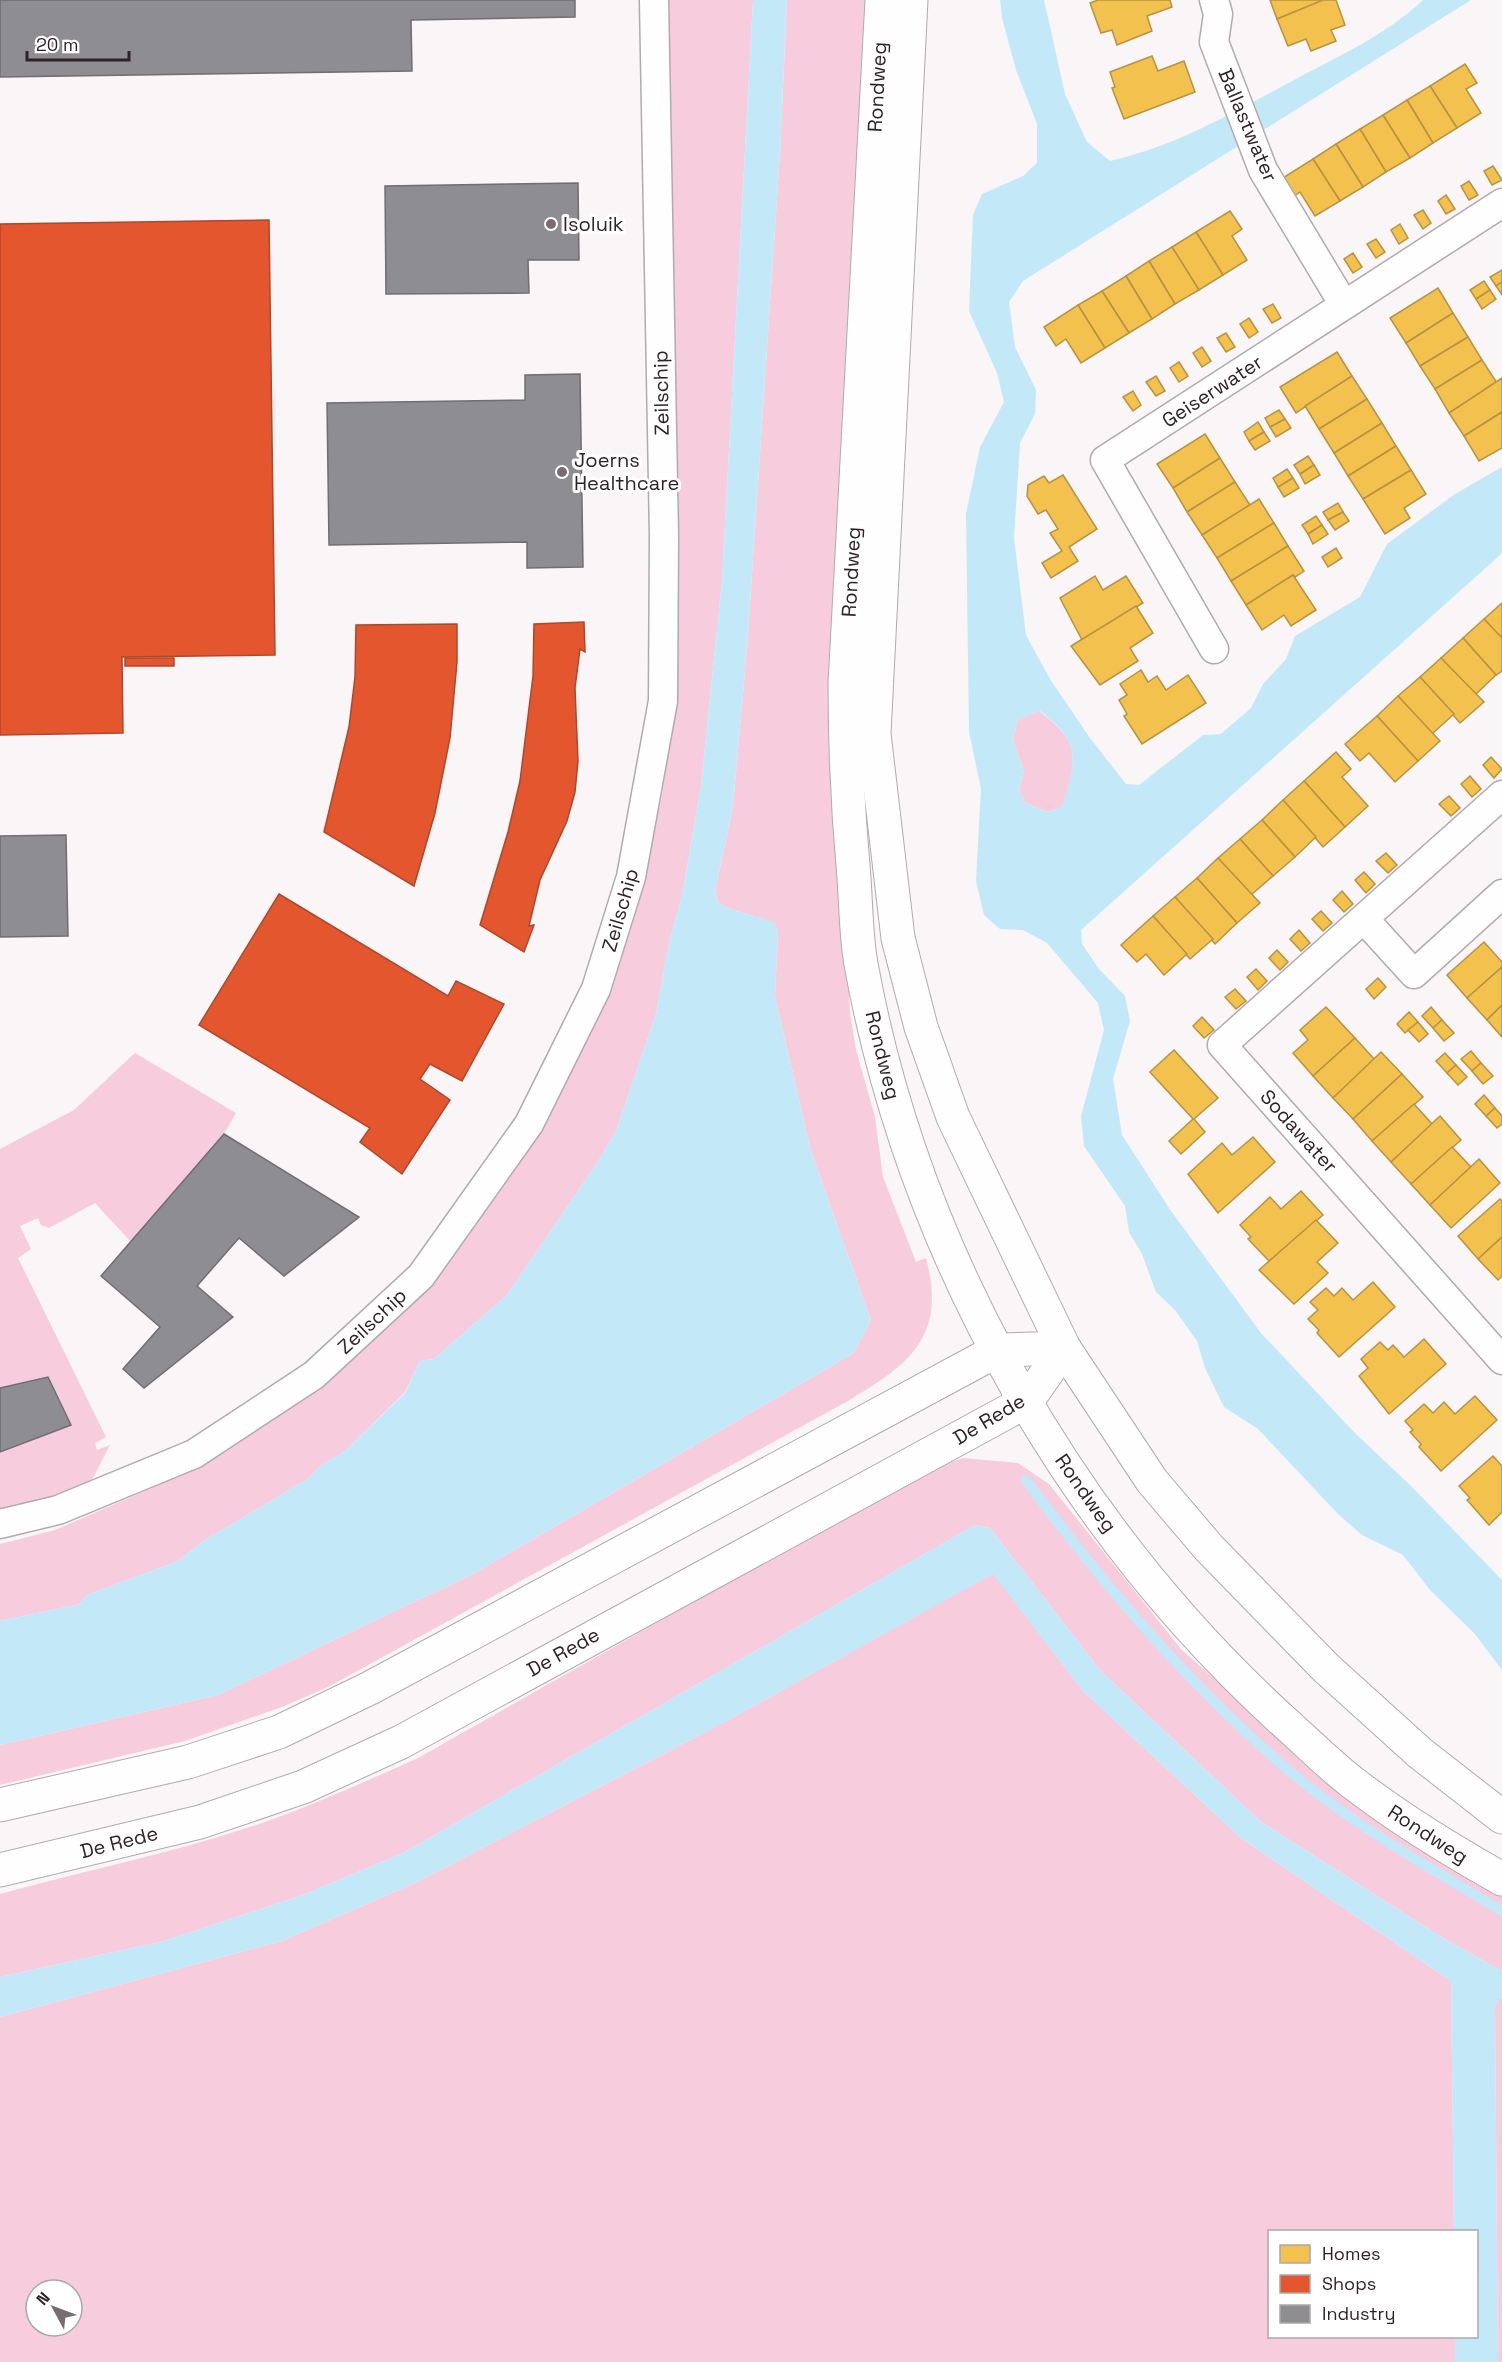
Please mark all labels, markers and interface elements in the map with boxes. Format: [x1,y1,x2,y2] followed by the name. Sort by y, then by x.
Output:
[27,24,129,62] scale bar
[36,33,79,56] text: 20 m
[862,41,892,133] street label: Rondweg
[1213,65,1283,185] street label: Ballastwater
[563,211,624,237] place label: Isoluik
[544,217,558,231] marker: Isoluik
[1157,349,1267,433] street label: Geiserwater
[647,350,675,436] street label: Zeilschip
[574,447,679,496] place label: Joerns Healthcare
[555,465,569,479] marker: Joerns Healthcare
[836,526,866,618] street label: Rondweg
[596,865,644,955] street label: Zeilschip
[859,1008,907,1102] street label: Rondweg
[1255,1084,1343,1178] street label: Sodawater
[332,1282,412,1360] street label: Zeilschip
[948,1387,1030,1451] street label: De Rede
[1049,1448,1123,1538] street label: Rondweg
[522,1621,604,1683] street label: De Rede
[1383,1798,1473,1870] street label: Rondweg
[77,1820,161,1864] street label: De Rede
[1268,2230,1478,2338] legend
[1322,2242,1381,2265] text: Homes
[1322,2272,1376,2295] text: Shops
[24,2278,84,2338] north arrow
[32,2288,55,2309] text: N
[1322,2302,1395,2325] text: Industry

